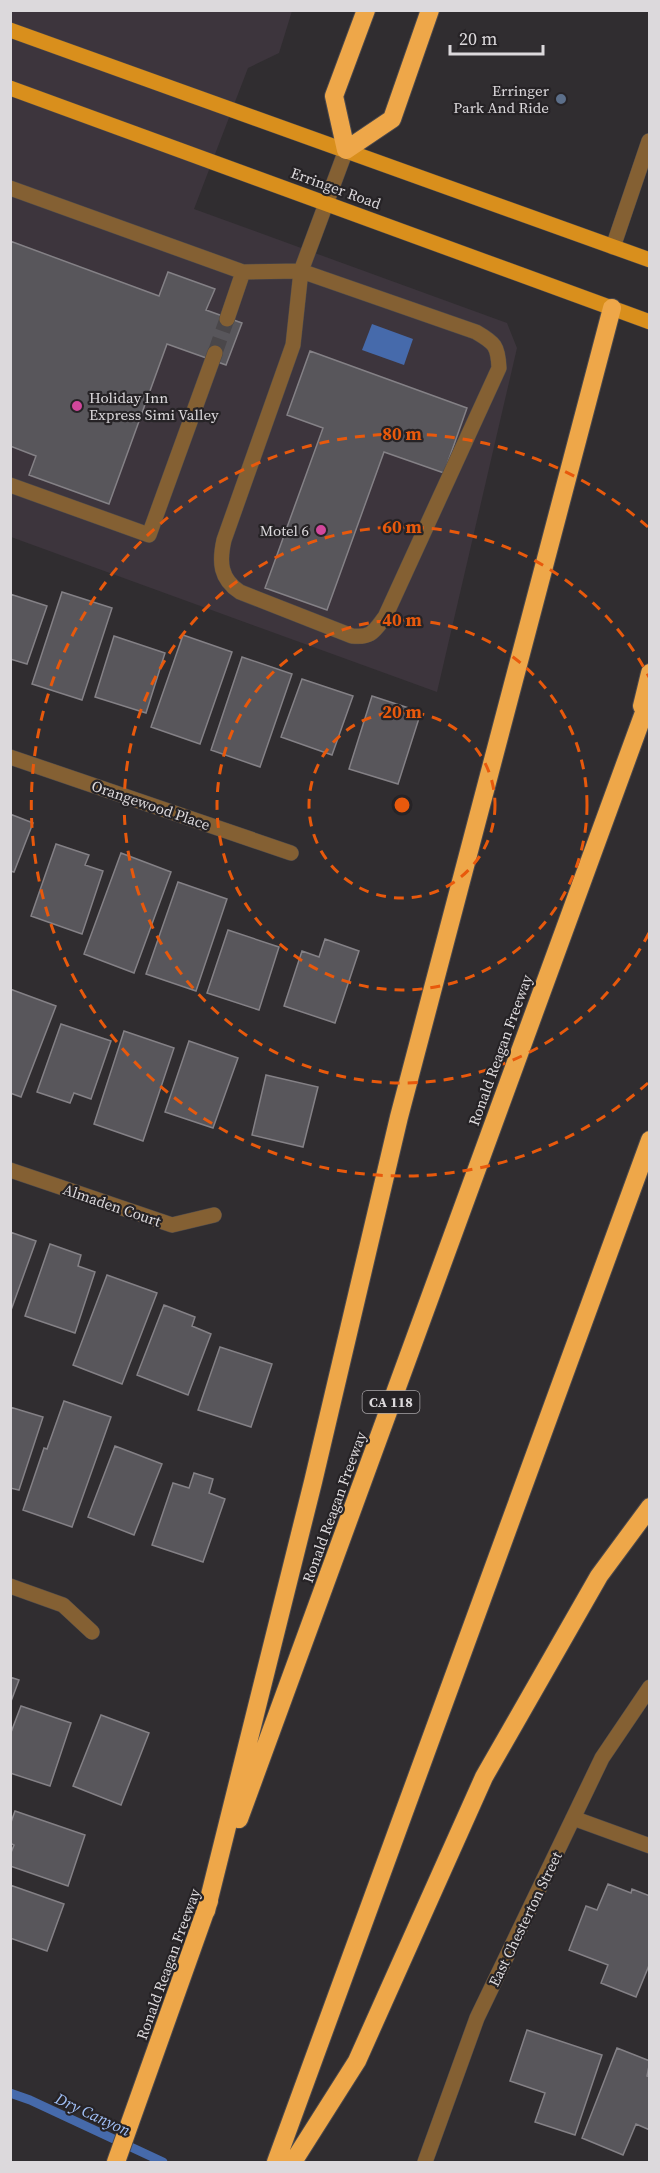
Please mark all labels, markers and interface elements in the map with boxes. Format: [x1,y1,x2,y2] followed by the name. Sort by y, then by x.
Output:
[450,18,543,56] scale bar
[459,26,497,51] text: 20 m
[453,80,550,118] place label: Erringer Park And Ride
[554,92,568,106] marker: Erringer Park And Ride
[288,162,384,214] street label: Erringer Road
[89,387,219,425] place label: Holiday Inn Express Simi Valley
[70,399,84,413] marker: Holiday Inn Express Simi Valley
[382,421,422,446] text: 80 m
[382,514,422,539] text: 60 m
[260,520,309,541] place label: Motel 6
[314,523,328,537] marker: Motel 6
[382,607,422,632] text: 40 m
[382,699,422,724] text: 20 m
[89,775,213,835] street label: Orangewood Place
[392,795,412,815] centre of rings
[463,971,537,1128] street label: Ronald Reagan Freeway
[60,1178,164,1232] street label: Almaden Court
[362,1391,420,1413] road number: CA 118
[297,1428,371,1585] street label: Ronald Reagan Freeway
[483,1848,567,1990] street label: East Chesterton Street
[131,1885,205,2042] street label: Ronald Reagan Freeway
[51,2087,134,2141] water label: Dry Canyon

